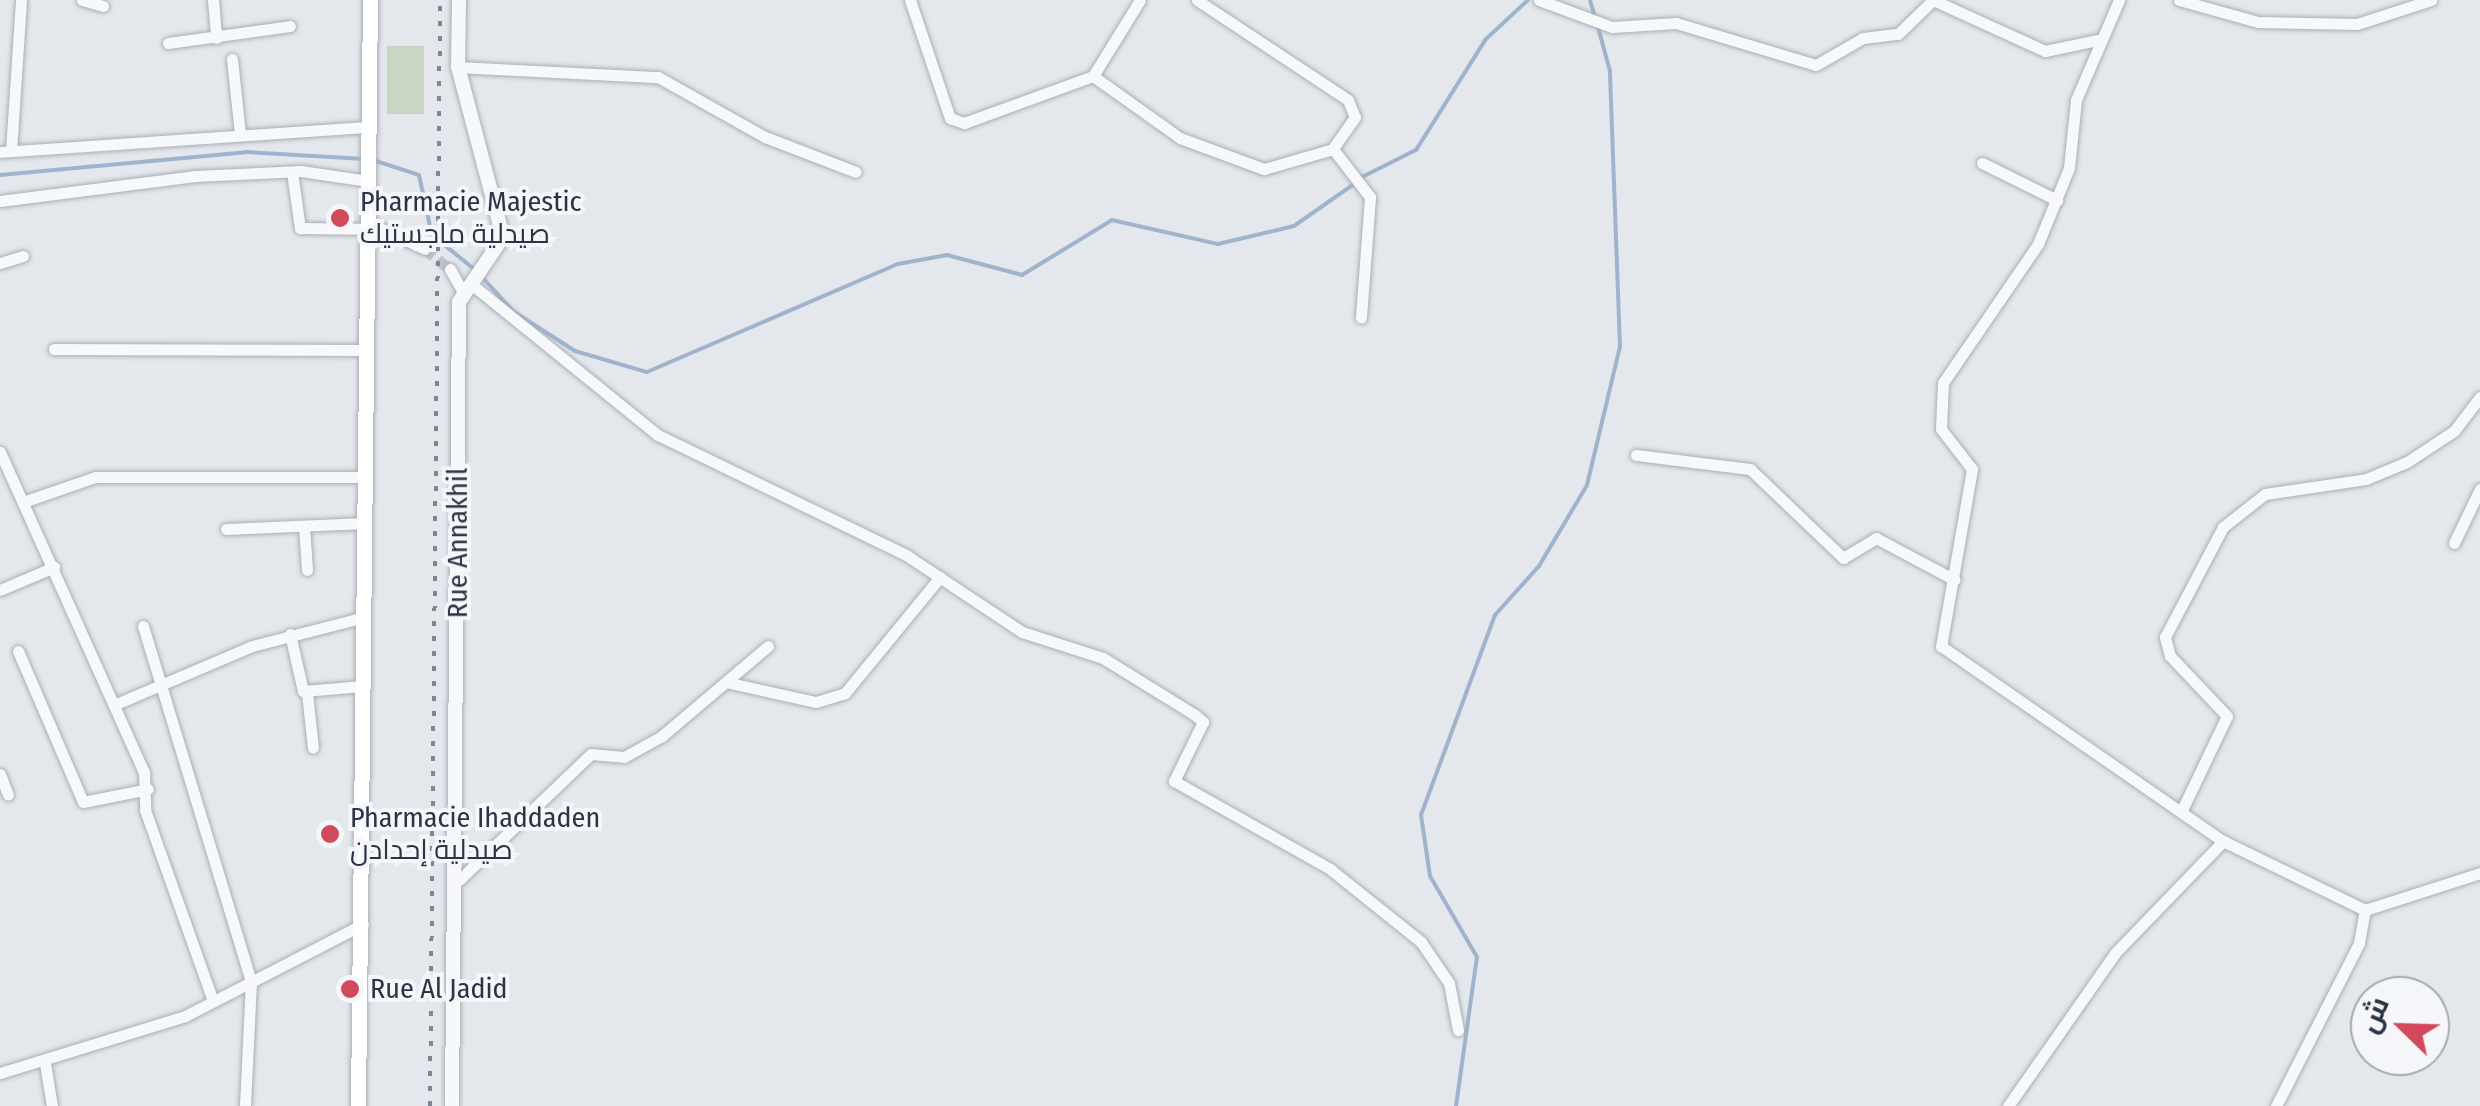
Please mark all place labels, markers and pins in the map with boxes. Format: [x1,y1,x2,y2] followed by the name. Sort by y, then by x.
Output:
[360,185,581,251] place label: Pharmacie Majestic صيدلية ماجستيك
[329,207,351,229] marker: Pharmacie Majestic صيدلية ماجستيك
[350,801,600,867] place label: Pharmacie Ihaddaden صيدلية إحدادن
[319,823,341,845] marker: Pharmacie Ihaddaden صيدلية إحدادن
[370,972,507,1006] place label: Rue Al Jadid
[339,978,361,1000] marker: Rue Al Jadid

